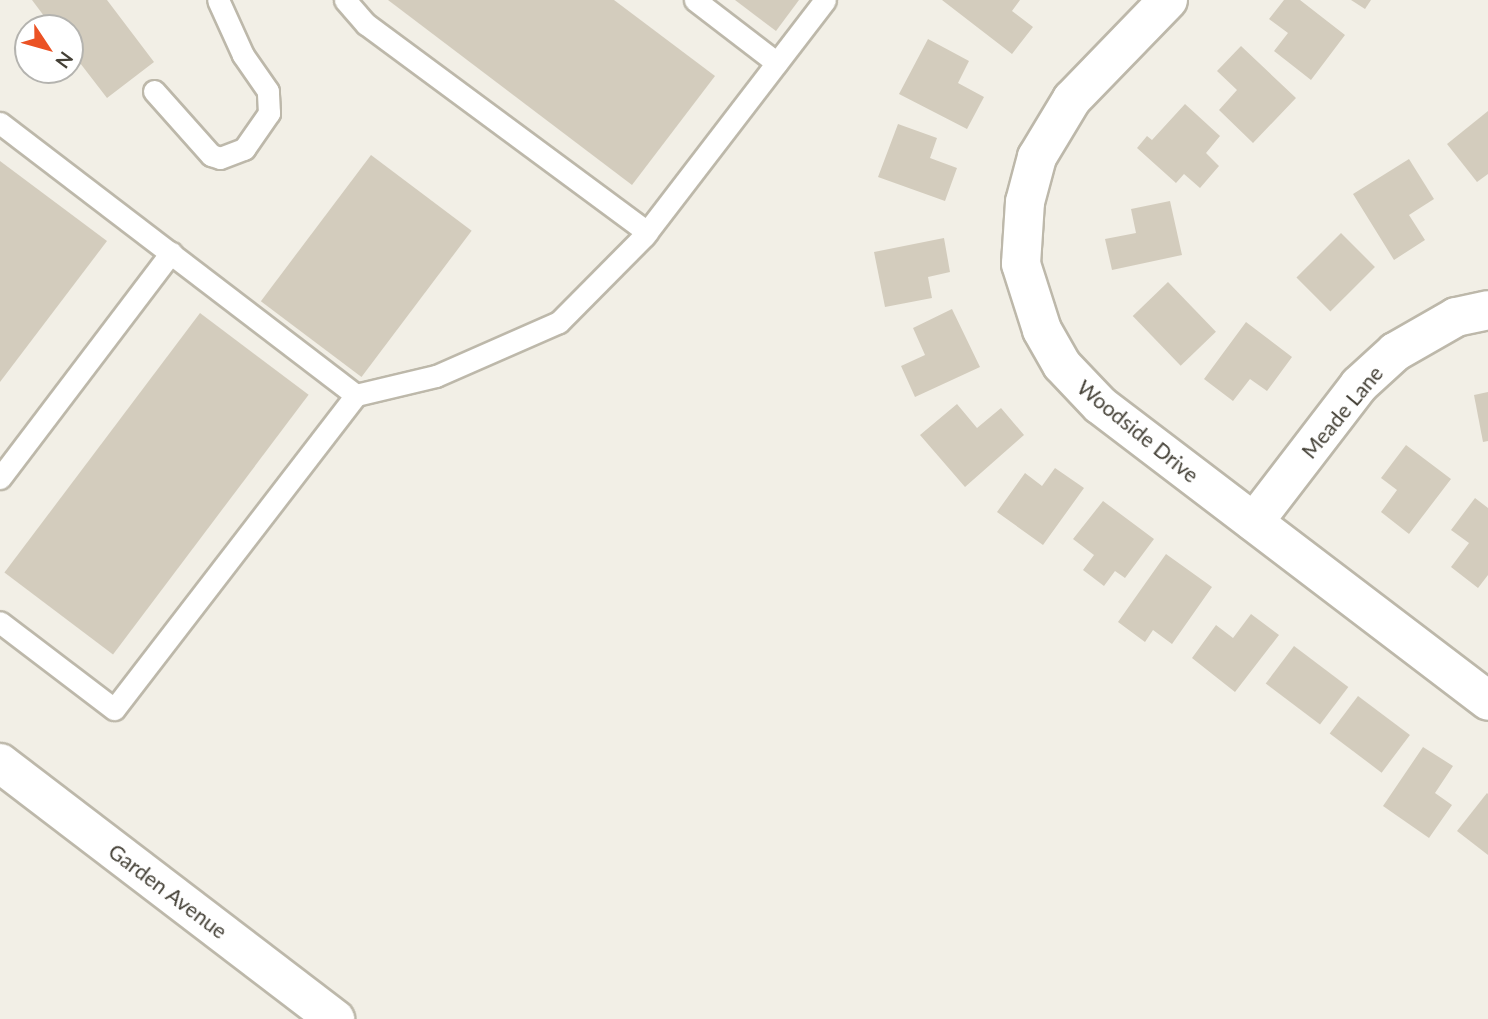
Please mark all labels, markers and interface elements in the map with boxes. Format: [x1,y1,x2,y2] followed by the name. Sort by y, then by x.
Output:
[14,14,84,84] north arrow
[51,48,78,73] text: N
[1296,361,1388,463] street label: Meade Lane
[1072,374,1204,488] street label: Woodside Drive
[104,838,232,944] street label: Garden Avenue

